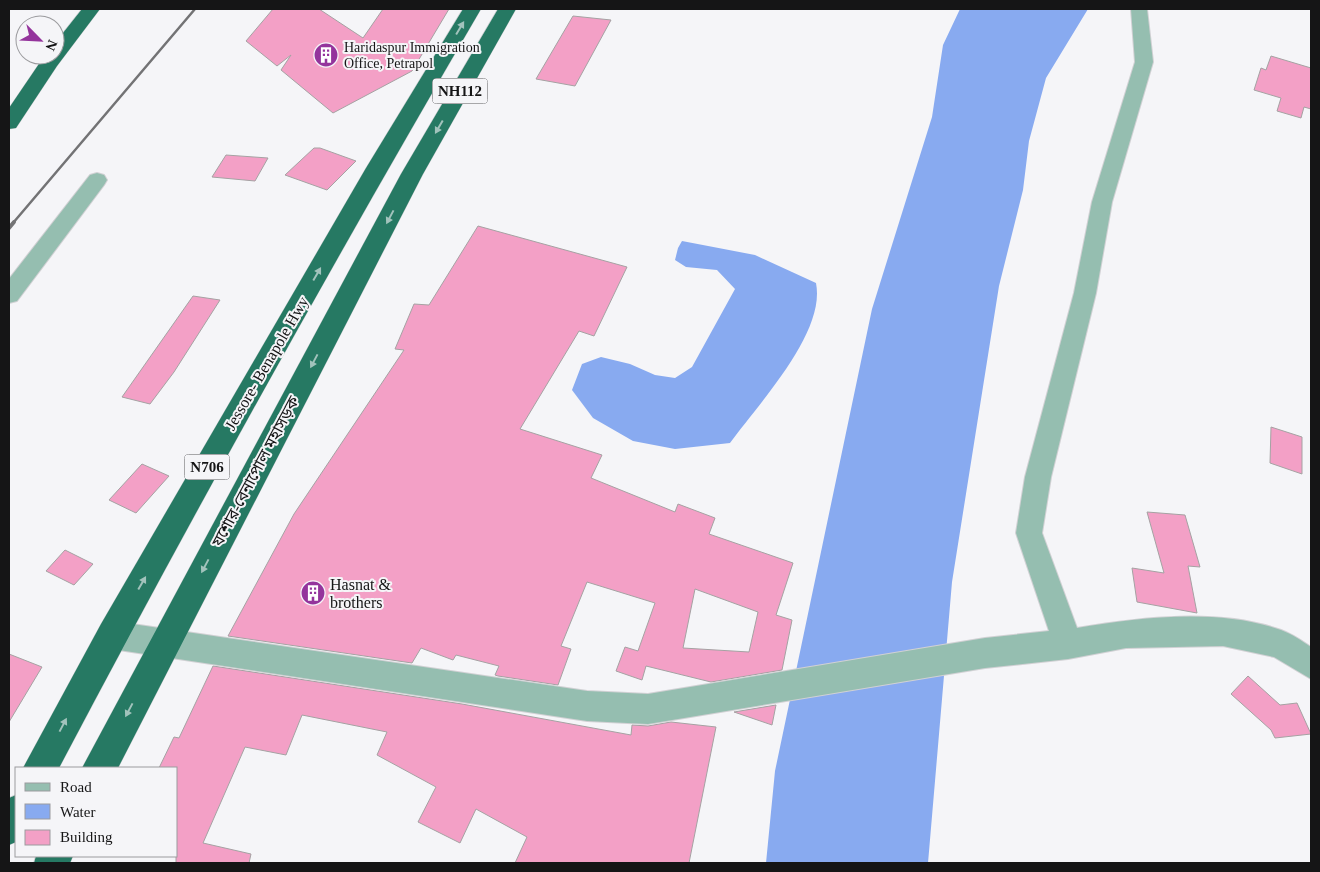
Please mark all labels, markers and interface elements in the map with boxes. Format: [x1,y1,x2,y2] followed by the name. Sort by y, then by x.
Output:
[15,15,65,65] north arrow
[455,21,464,34] one-way arrow
[43,37,60,53] text: N
[344,40,480,71] place label: Haridaspur Immigration Office, Petrapol
[313,42,339,68] building icon: Haridaspur Immigration Office, Petrapol
[432,78,488,104] road number: NH112
[435,120,444,134] one-way arrow
[385,210,394,224] one-way arrow
[312,267,321,281] one-way arrow
[221,294,312,433] street label: Jessore- Benapole Hwy
[310,354,318,368] one-way arrow
[208,392,303,550] street label: যশোর-বেনাপোল মহাসড়ক
[184,454,230,480] road number: N706
[201,559,209,574] one-way arrow
[137,576,146,589] one-way arrow
[330,576,391,611] place label: Hasnat & brothers
[300,580,326,606] building icon: Hasnat & brothers
[125,703,133,717] one-way arrow
[59,719,68,732] one-way arrow
[15,767,178,857] legend
[60,779,92,795] text: Road
[60,804,95,820] text: Water
[60,829,113,845] text: Building

